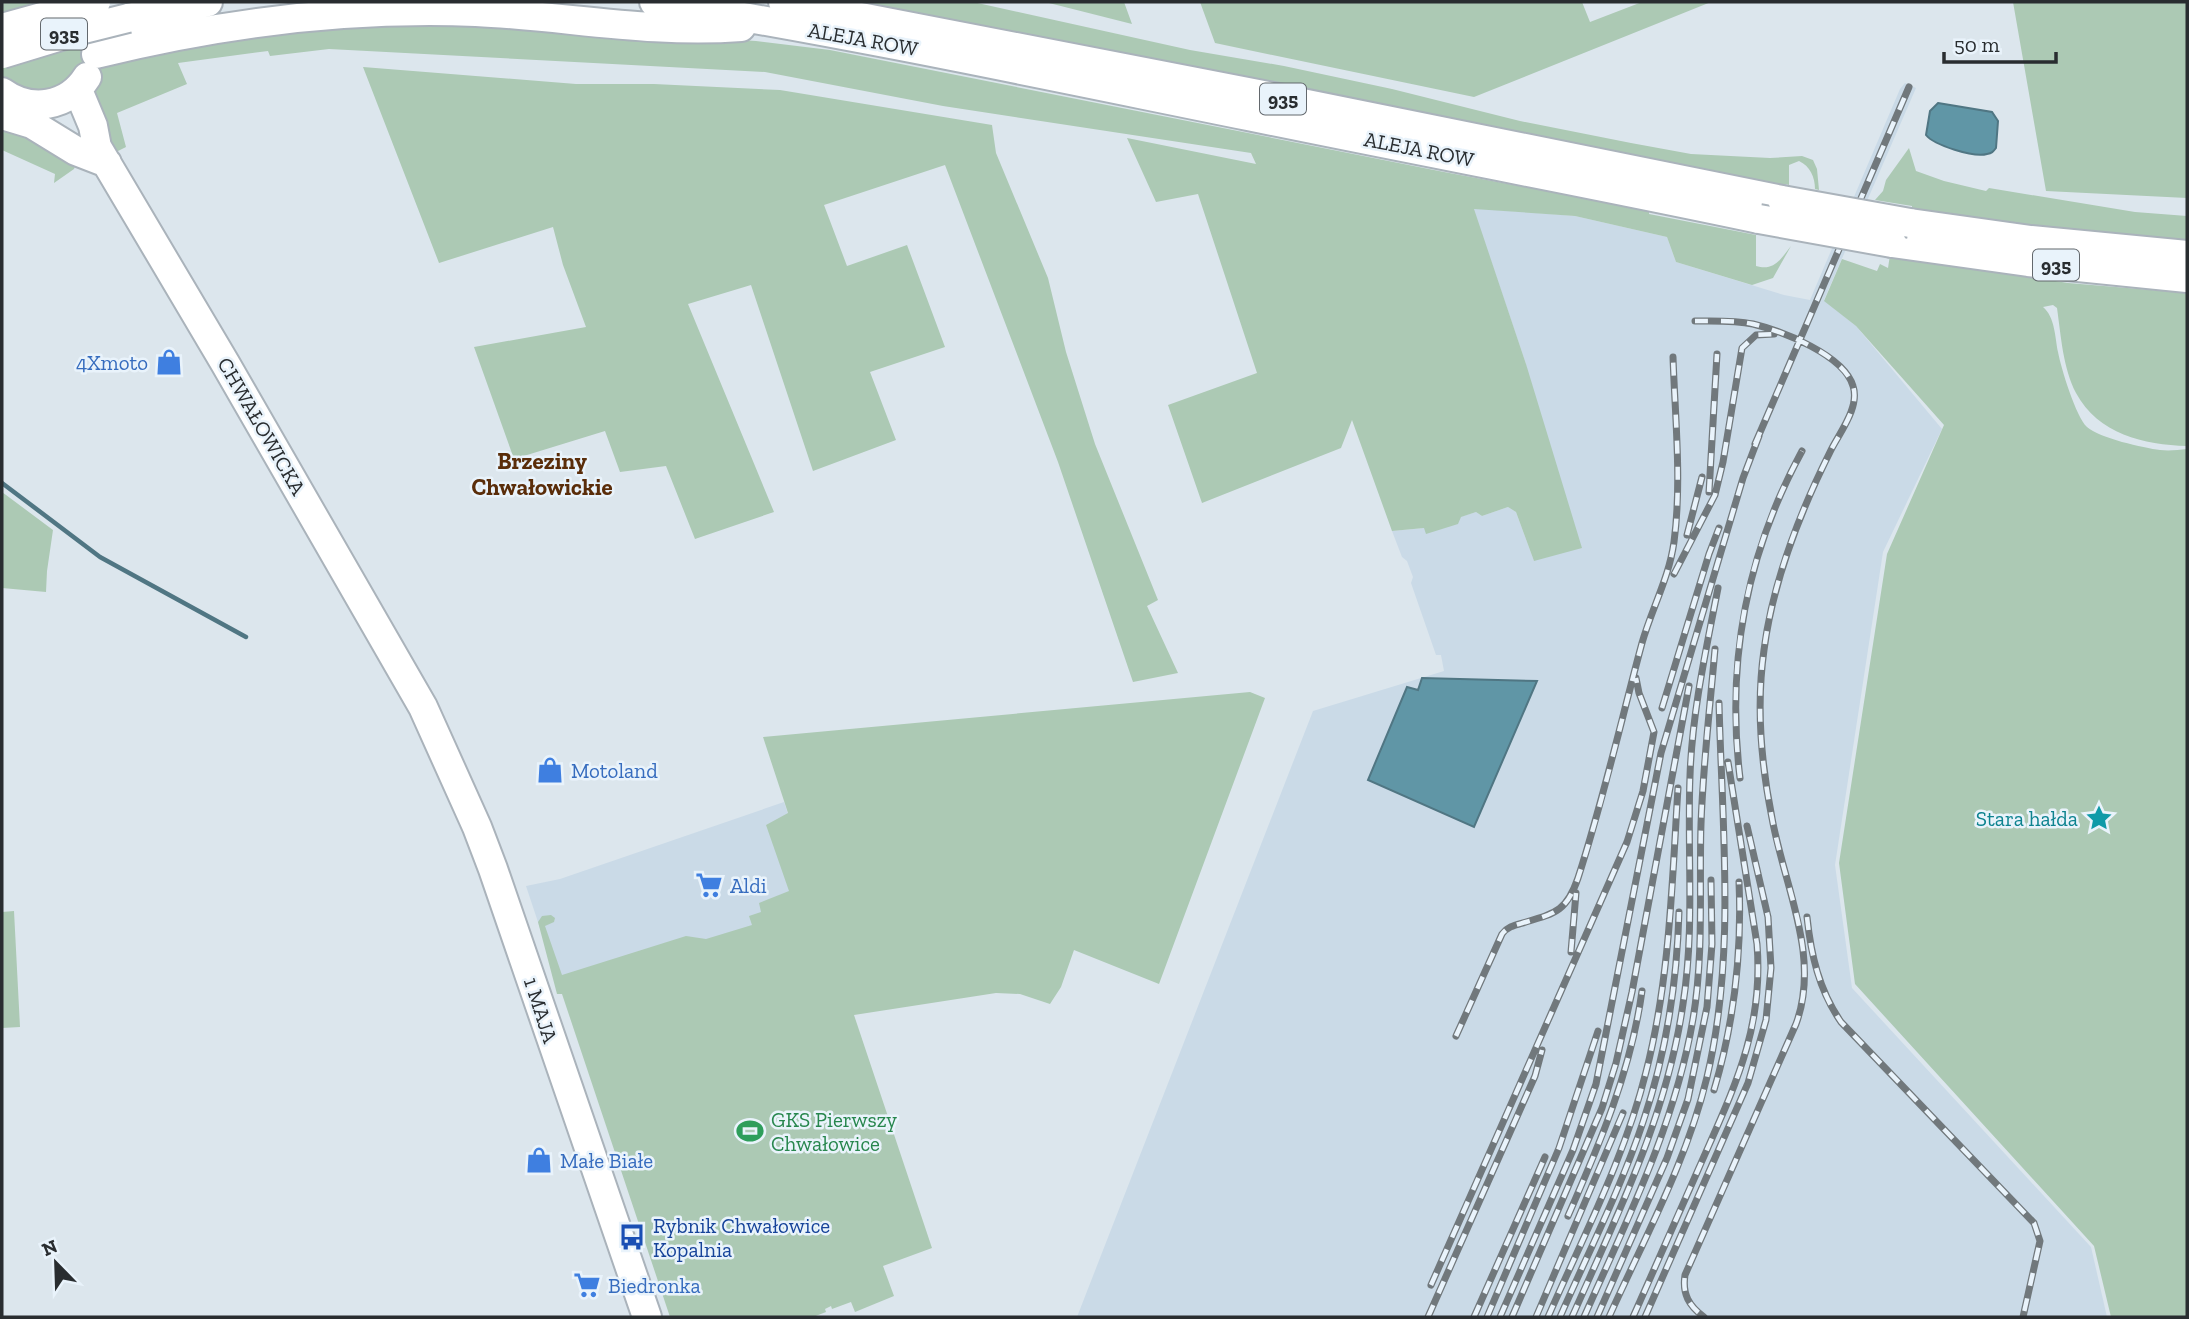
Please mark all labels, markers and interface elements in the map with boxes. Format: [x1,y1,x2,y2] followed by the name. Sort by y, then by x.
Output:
[806,17,920,61] street label: ALEJA ROW
[41,18,87,50] road number: 935
[1944,21,2056,65] scale bar
[1954,32,2000,57] text: 50 m
[1260,83,1306,114] road number: 935
[1362,126,1476,172] street label: ALEJA ROW
[2033,249,2079,280] road number: 935
[154,347,184,377] shop icon: 4Xmoto
[76,350,148,375] place label: 4Xmoto
[213,353,312,500] street label: CHWAŁOWICKA
[471,447,613,501] district label: Brzeziny Chwałowickie
[535,755,565,785] shop icon: Motoland
[571,758,658,783] place label: Motoland
[2084,803,2114,833] place icon: Stara hałda
[1976,806,2078,831] place label: Stara hałda
[694,870,724,900] supermarket icon: Aldi
[730,873,767,898] place label: Aldi
[519,974,563,1046] street label: 1 MAJA
[771,1107,897,1156] place label: GKS Pierwszy Chwałowice
[735,1116,765,1146] sports icon: GKS Pierwszy Chwałowice
[524,1145,554,1175] shop icon: Małe Białe
[560,1148,653,1173] place label: Małe Białe
[653,1213,830,1262] place label: Rybnik Chwałowice Kopalnia
[617,1222,647,1252] bus stop icon: Rybnik Chwałowice Kopalnia
[21,1228,91,1298] north arrow
[38,1234,61,1261] text: N
[572,1270,602,1300] supermarket icon: Biedronka
[608,1273,701,1298] place label: Biedronka

